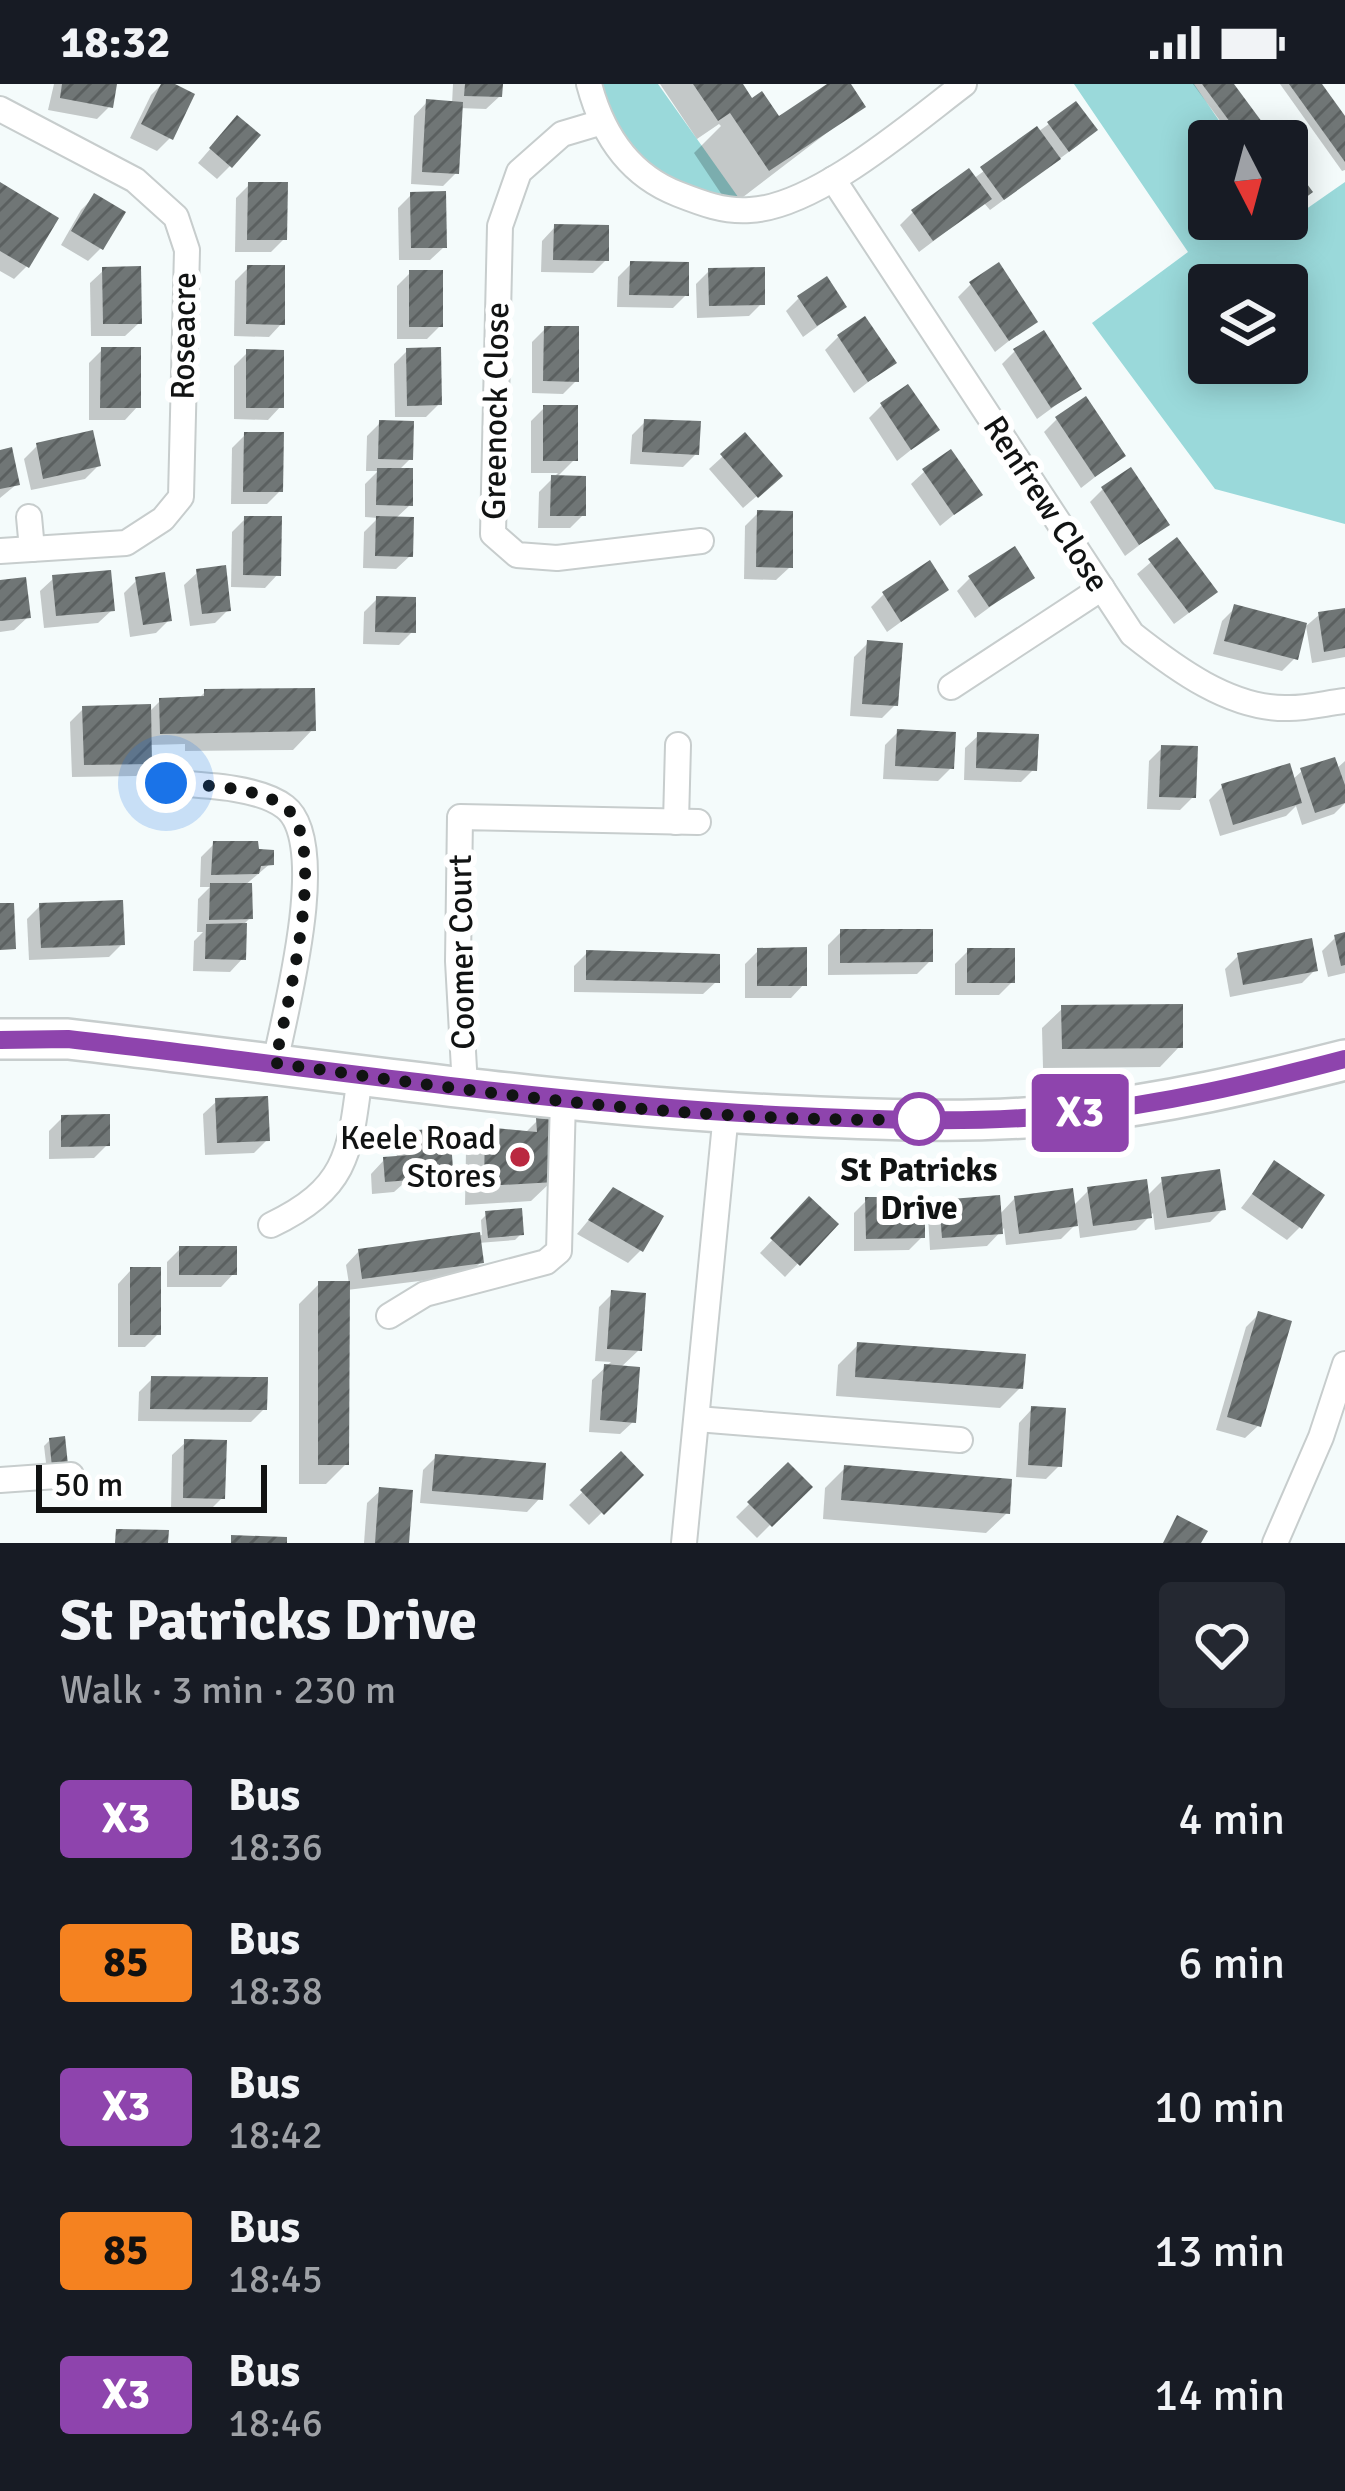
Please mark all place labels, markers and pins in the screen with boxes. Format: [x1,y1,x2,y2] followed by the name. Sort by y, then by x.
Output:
[894,1094,944,1144] marker: St Patricks Drive
[340,1118,496,1197] place label: Keele Road Stores
[507,1144,533,1170] marker: Keele Road Stores
[841,1150,997,1229] place label: St Patricks Drive

